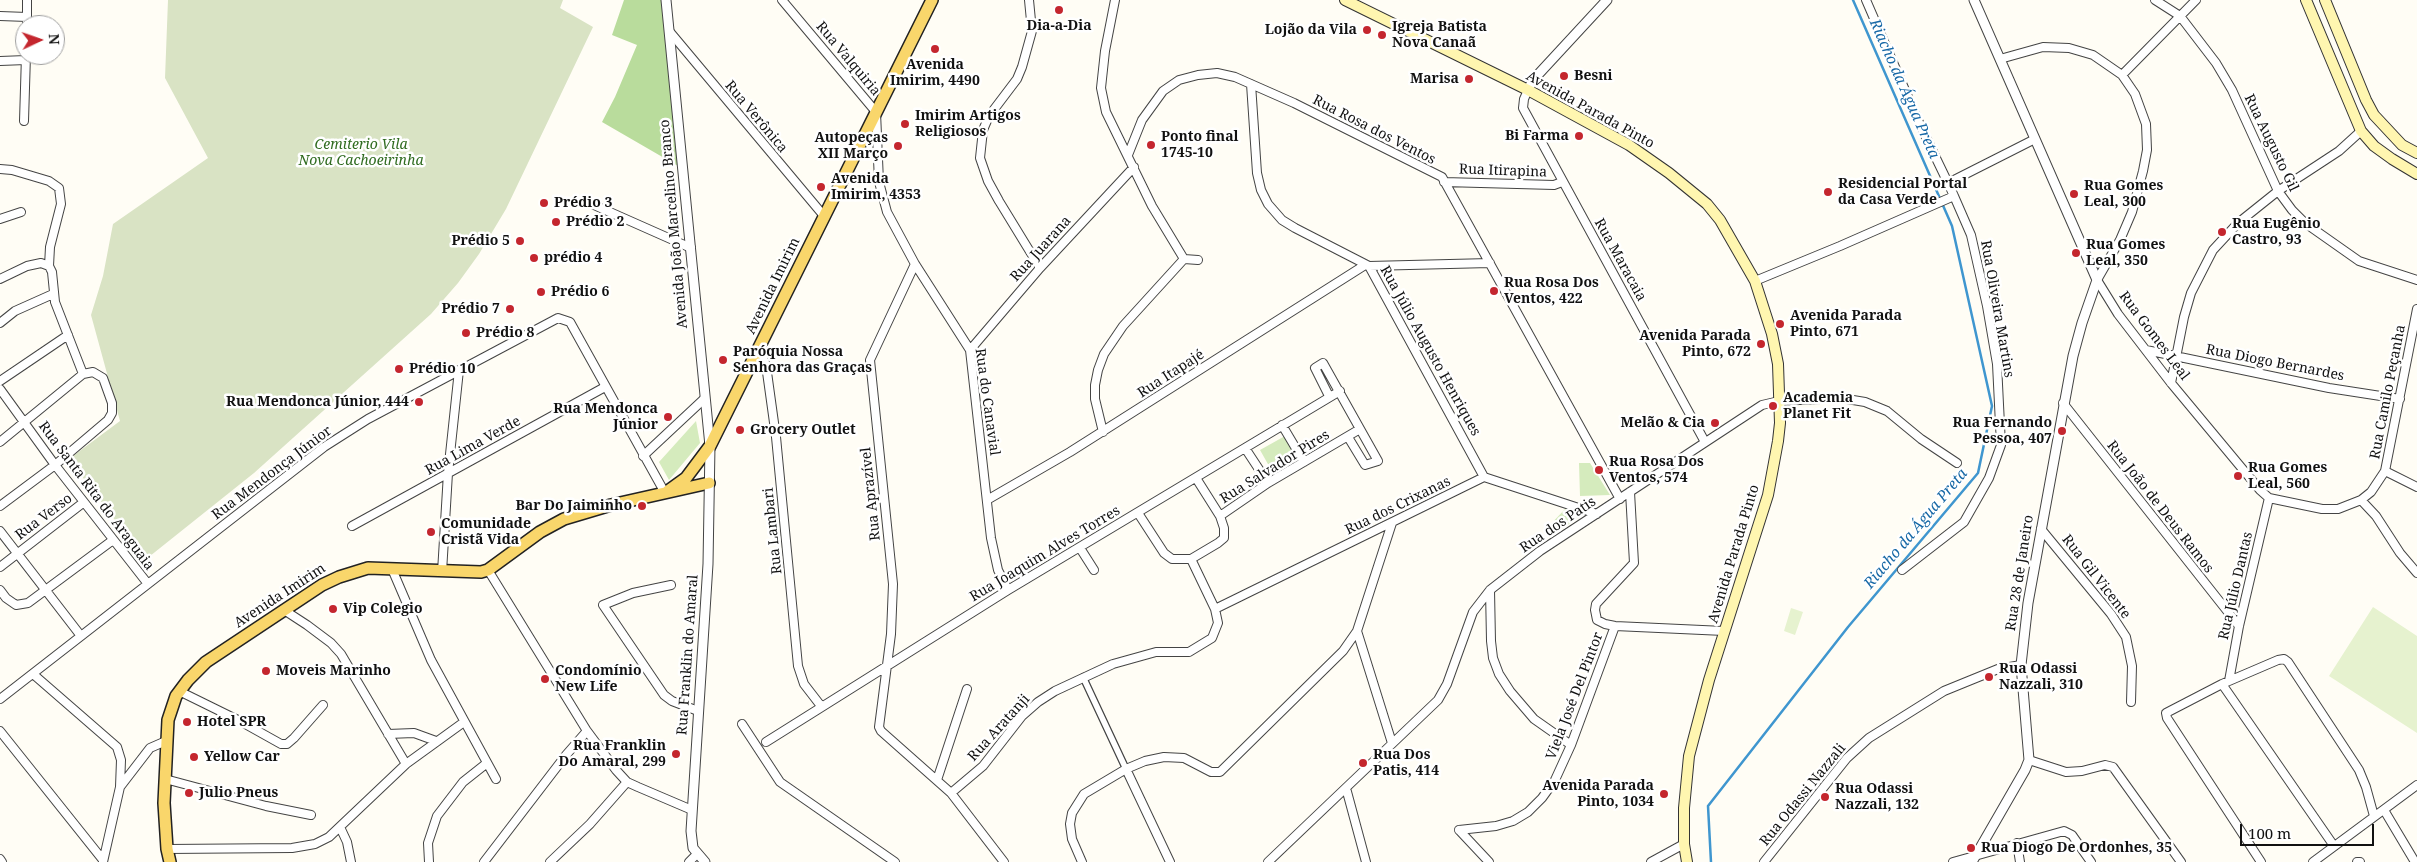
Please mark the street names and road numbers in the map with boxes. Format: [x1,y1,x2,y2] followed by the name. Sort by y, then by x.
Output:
[812,19,884,99] street label: Rua Valquiria
[1523,68,1657,152] street label: Avenida Parada Pinto
[721,78,791,156] street label: Rua Verônica
[1310,92,1438,168] street label: Rua Rosa dos Ventos
[2240,92,2302,194] street label: Rua Augusto Gil
[656,119,692,329] street label: Avenida João Marcelino Branco
[1459,161,1547,181] street label: Rua Itirapina
[1007,213,1075,285] street label: Rua Juarana
[1590,216,1650,304] street label: Rua Maracaia
[742,235,804,337] street label: Avenida Imirim
[1977,239,2017,379] street label: Rua Oliveira Martins
[1376,263,1484,439] street label: Rua Júlio Augusto Henriques
[2115,288,2193,384] street label: Rua Gomes Leal
[2367,323,2409,461] street label: Rua Camilo Peçanha
[2204,341,2346,385] street label: Rua Diogo Bernardes
[1135,346,1207,402] street label: Rua Itapajé
[971,347,1003,457] street label: Rua do Canavial
[422,413,524,479] street label: Rua Lima Verde
[35,418,157,574] street label: Rua Santa Rita do Araguaia
[209,423,335,523] street label: Rua Mendonça Júnior
[1217,427,1333,507] street label: Rua Salvador Pires
[2103,438,2217,576] street label: Rua João de Deus Ramos
[858,446,884,542] street label: Rua Aprazível
[1343,473,1453,539] street label: Rua dos Crixanas
[1705,483,1763,625] street label: Avenida Parada Pinto
[760,487,786,575] street label: Rua Lambari
[12,490,76,544] street label: Rua Verso
[1517,493,1599,557] street label: Rua dos Patis
[967,502,1123,606] street label: Rua Joaquim Alves Torres
[2003,514,2037,632] street label: Rua 28 de Janeiro
[2215,530,2257,642] street label: Rua Júlio Dantas
[2058,532,2134,622] street label: Rua Gil Vicente
[231,560,329,632] street label: Avenida Imirim
[674,574,702,736] street label: Rua Franklin do Amaral
[1543,630,1607,762] street label: Viela José Del Pintor
[965,691,1033,765] street label: Rua Aratanji
[1757,740,1849,850] street label: Rua Odassi Nazzali

